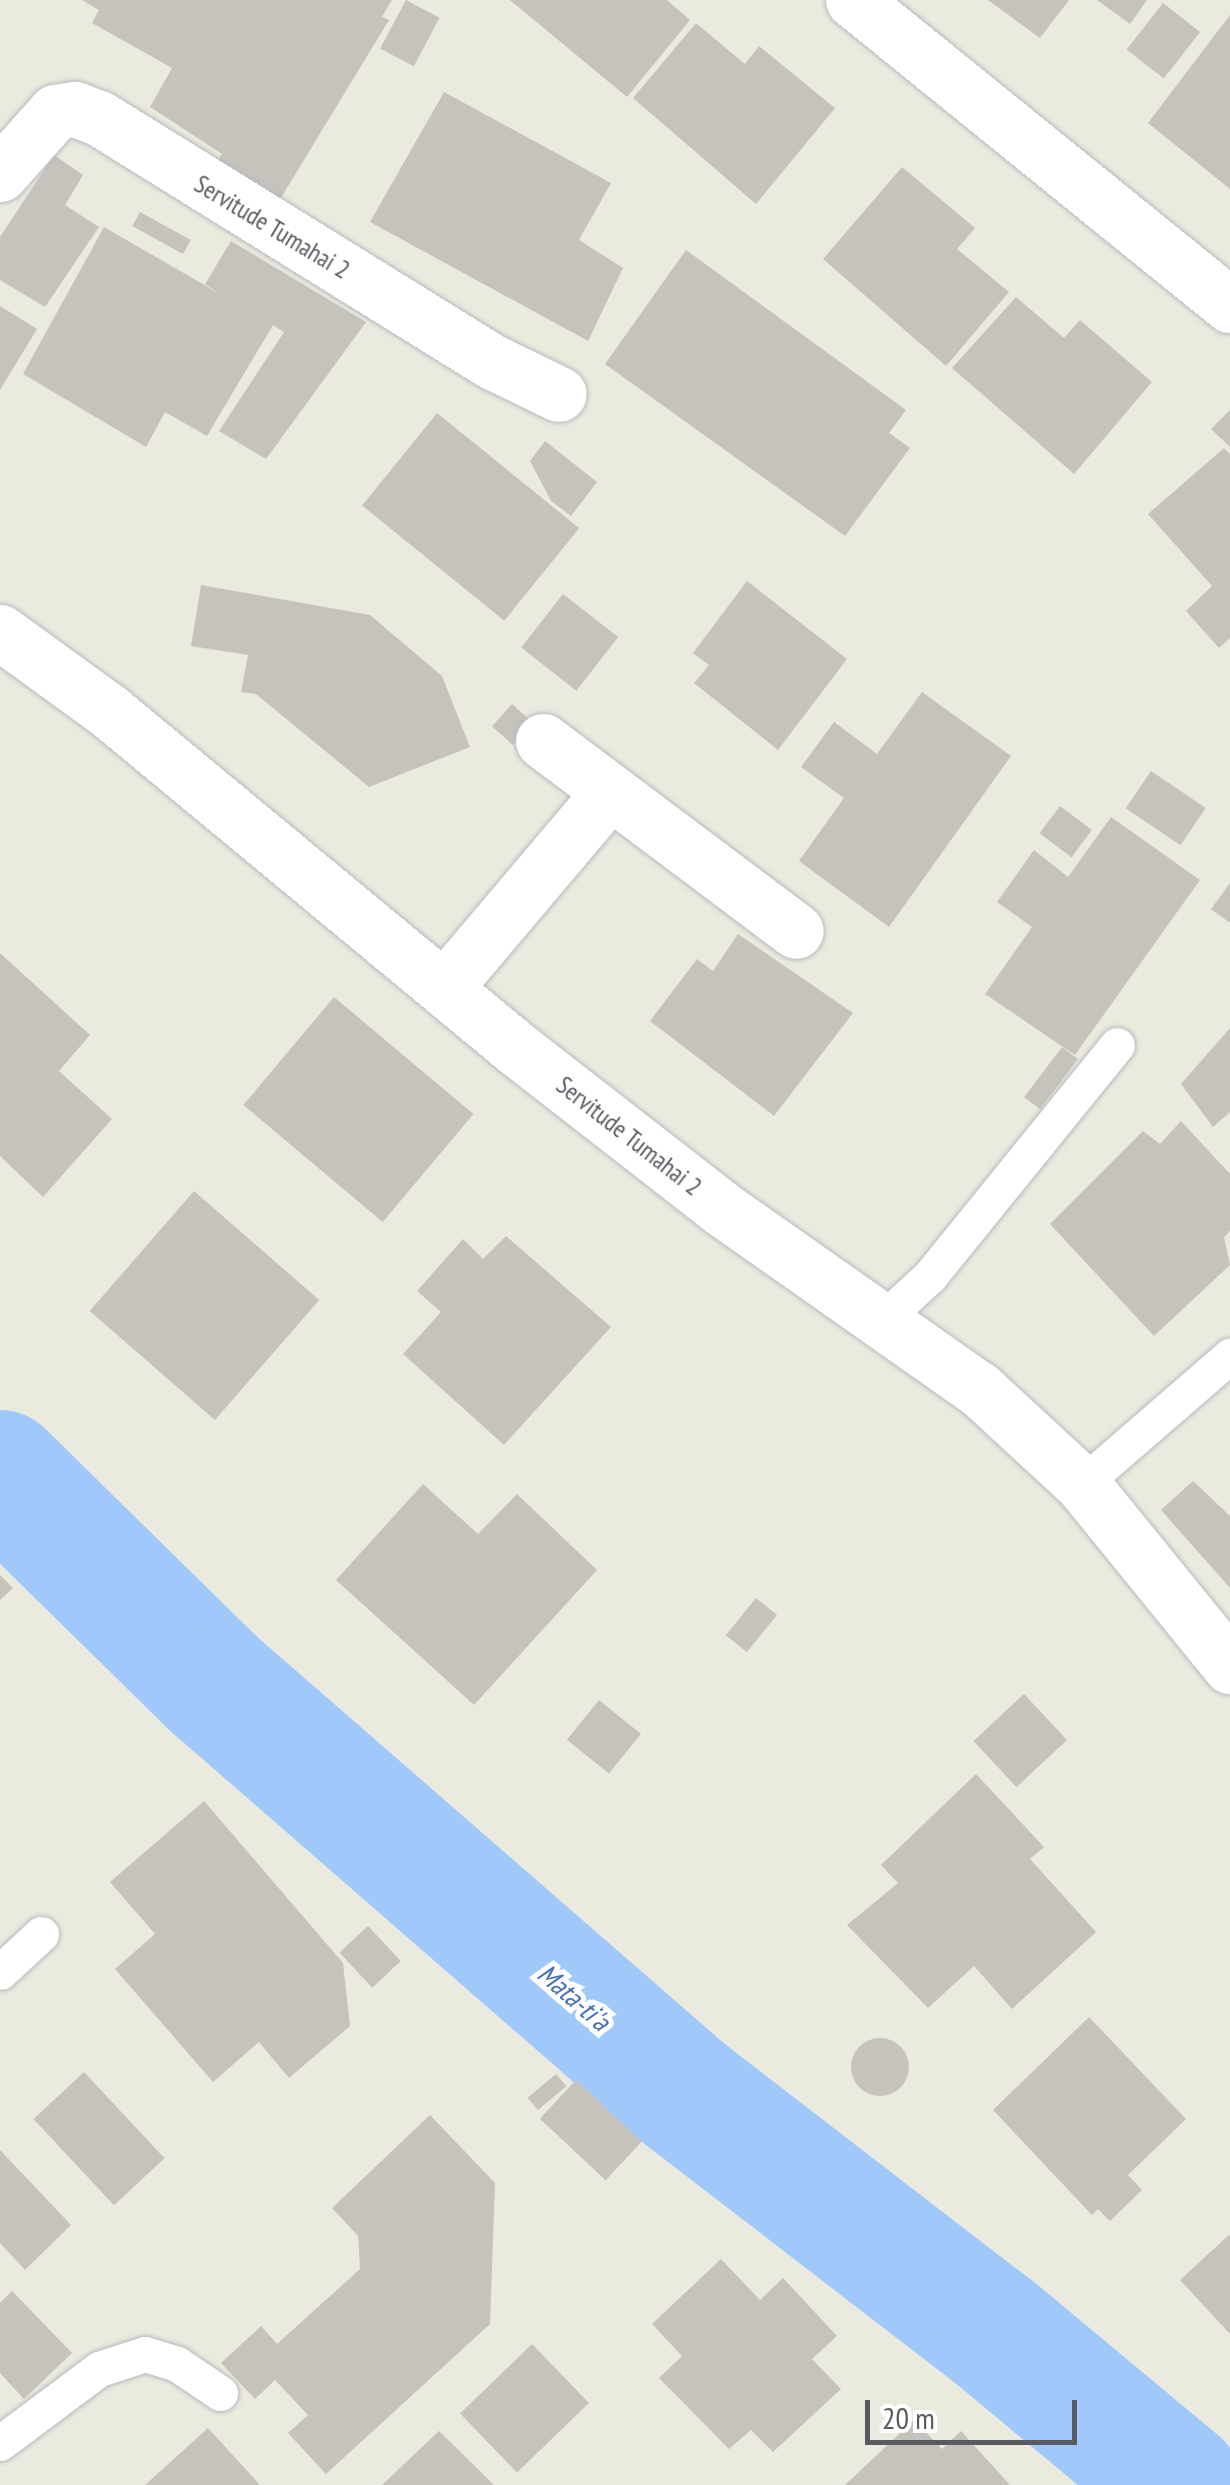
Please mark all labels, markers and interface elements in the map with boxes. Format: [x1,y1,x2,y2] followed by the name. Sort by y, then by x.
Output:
[189,169,355,285] street label: Servitude Tumahai 2
[550,1070,708,1202] street label: Servitude Tumahai 2
[531,1957,617,2037] water label: Mata-ti'a
[870,2380,1082,2442] scale bar
[882,2398,935,2437] text: 20 m

